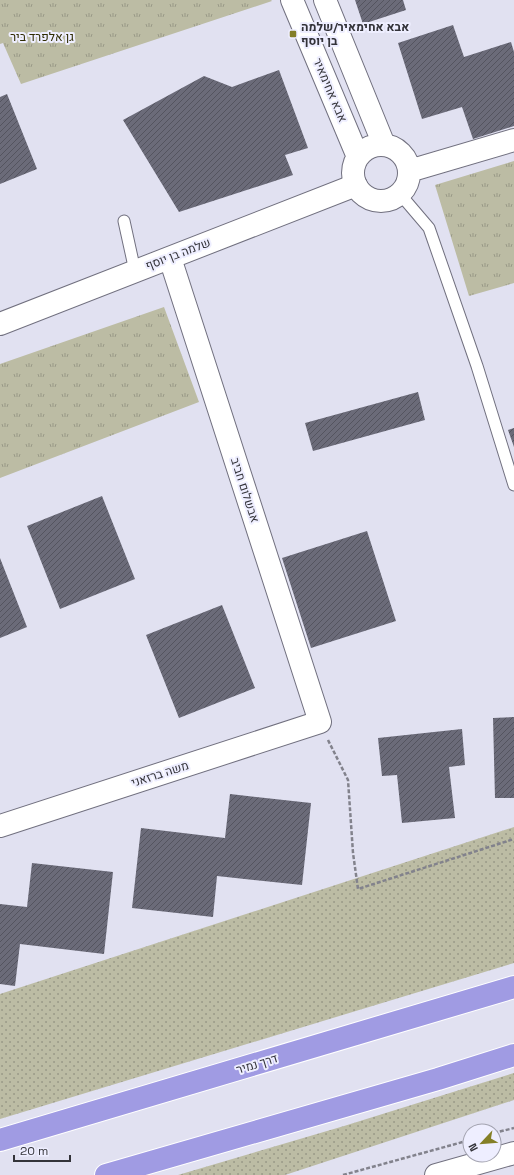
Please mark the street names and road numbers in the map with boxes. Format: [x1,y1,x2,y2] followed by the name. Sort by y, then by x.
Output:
[309,55,351,125] street label: אבא אחימאיר
[143,234,213,274] street label: שלמה בן יוסף
[227,455,263,525] street label: אבשלום חביב
[129,757,191,791] street label: משה ברזאני
[234,1050,280,1078] street label: דרך נמיר

